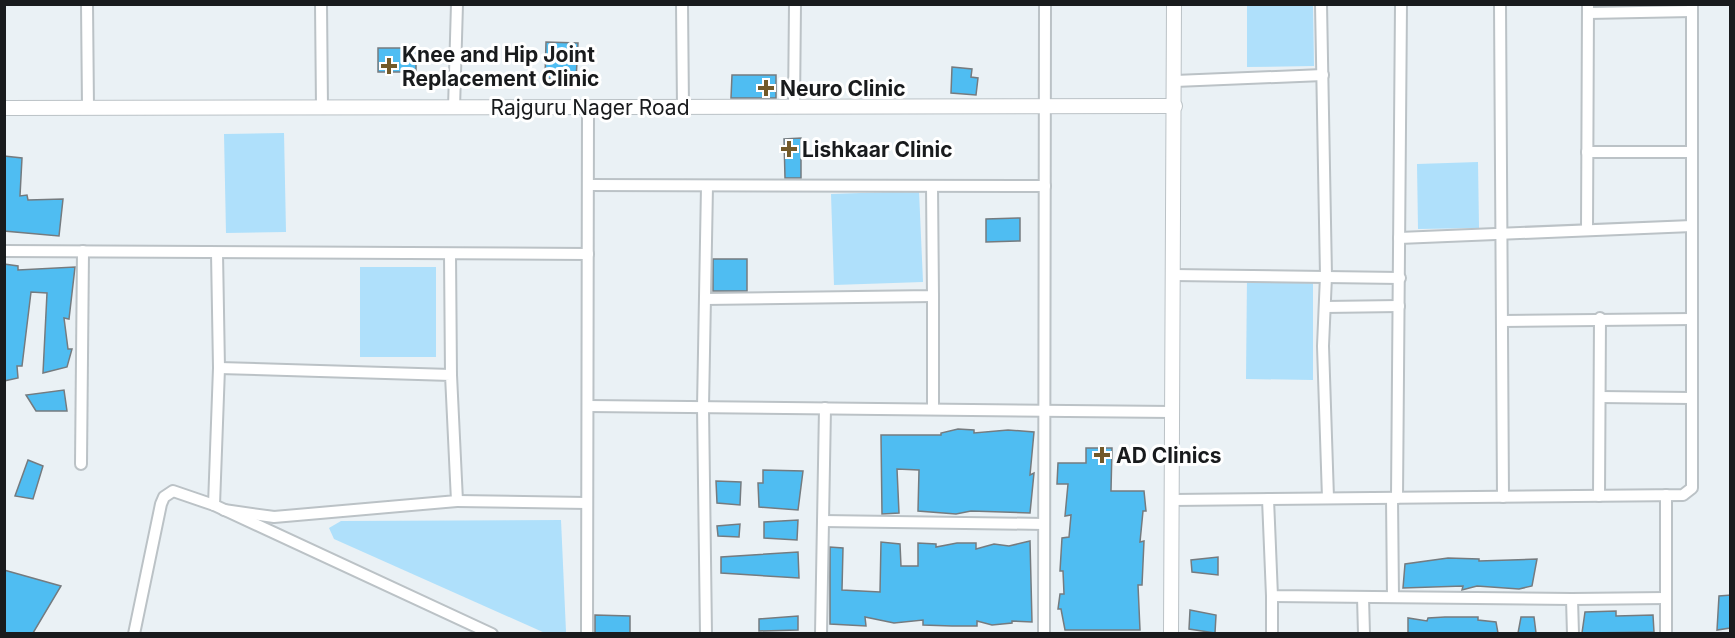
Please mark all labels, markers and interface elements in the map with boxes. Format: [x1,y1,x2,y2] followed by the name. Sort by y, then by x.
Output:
[402,42,599,91] place label: Knee and Hip Joint Replacement Clinic
[380,57,398,75] marker: Knee and Hip Joint Replacement Clinic
[780,76,906,101] place label: Neuro Clinic
[757,79,775,97] marker: Neuro Clinic
[490,95,690,120] street label: Rajguru Nager Road
[802,137,953,162] place label: Lishkaar Clinic
[780,140,798,158] marker: Lishkaar Clinic
[1116,443,1222,468] place label: AD Clinics
[1093,446,1111,464] marker: AD Clinics

